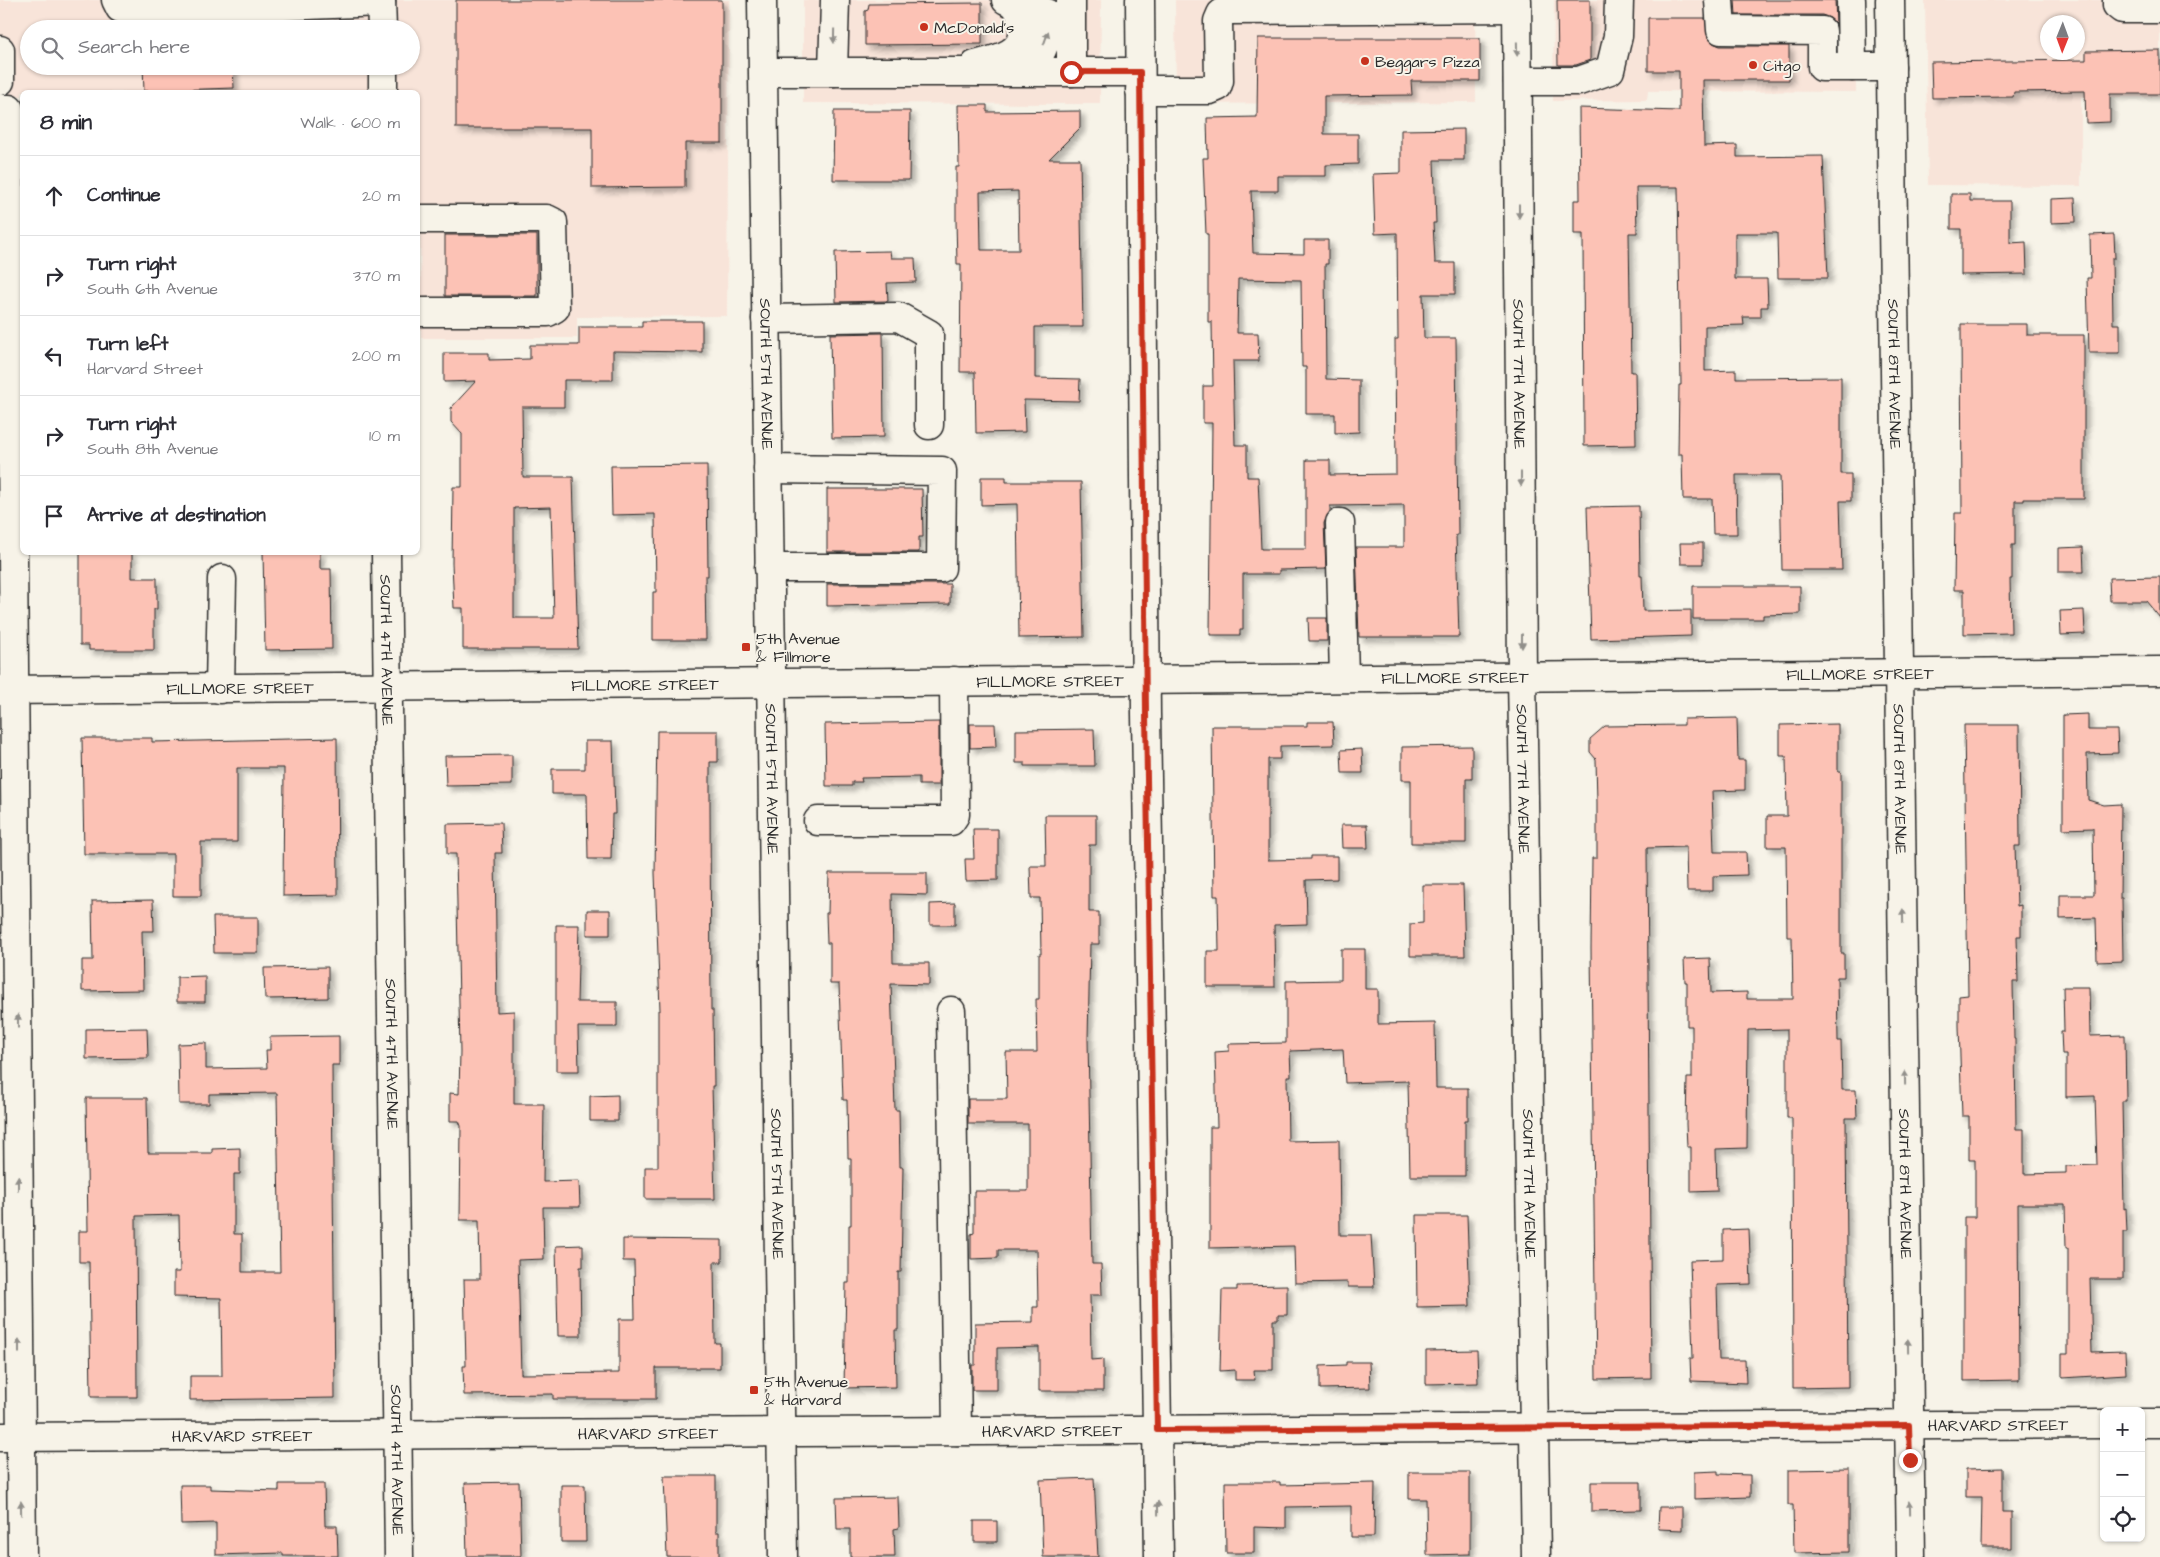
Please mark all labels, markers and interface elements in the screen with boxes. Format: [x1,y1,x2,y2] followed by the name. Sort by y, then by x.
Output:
[2040,15,2085,60] north arrow
[934,17,1014,39] place label: McDonald's
[20,20,420,75] search box
[918,21,930,33] marker: McDonald's
[830,28,838,44] one-way arrow
[1042,30,1050,45] one-way arrow
[38,34,66,62] icon: search
[78,34,190,61] text: Search here
[1513,41,1521,57] one-way arrow
[1375,51,1480,74] place label: Beggars Pizza
[1359,55,1371,67] marker: Beggars Pizza
[1763,55,1800,78] place label: Citgo
[1747,59,1759,71] marker: Citgo
[1060,61,1083,84] route start
[40,108,92,137] text: 8 min
[300,112,400,134] text: Walk · 600 m
[40,182,68,210] icon: ahead
[87,182,161,209] text: Continue
[362,185,400,207] text: 20 m
[1515,203,1523,219] one-way arrow
[87,251,176,278] text: Turn right
[40,262,68,290] icon: right
[353,265,400,287] text: 370 m
[87,278,218,300] text: South 6th Avenue
[754,298,778,450] street label: SOUTH 5TH AVENUE
[1882,298,1906,450] street label: SOUTH 8TH AVENUE
[1507,299,1530,450] street label: SOUTH 7TH AVENUE
[87,331,168,358] text: Turn left
[40,342,68,370] icon: left
[352,345,400,367] text: 200 m
[87,358,203,380] text: Harvard Street
[87,411,176,438] text: Turn right
[40,422,68,450] icon: right
[369,425,400,447] text: 10 m
[87,438,218,460] text: South 8th Avenue
[1517,471,1525,487] one-way arrow
[40,502,68,530] icon: arrive
[87,502,266,529] text: Arrive at destination
[374,574,398,726] street label: SOUTH 4TH AVENUE
[756,628,840,668] place label: 5th Avenue & Fillmore
[1518,633,1526,649] one-way arrow
[740,641,752,653] marker: 5th Avenue & Fillmore
[1786,663,1934,686] street label: FILLMORE STREET
[1381,667,1529,690] street label: FILLMORE STREET
[976,670,1124,693] street label: FILLMORE STREET
[571,674,719,697] street label: FILLMORE STREET
[166,677,314,701] street label: FILLMORE STREET
[759,703,784,855] street label: SOUTH 5TH AVENUE
[1887,703,1912,855] street label: SOUTH 8TH AVENUE
[1510,704,1535,855] street label: SOUTH 7TH AVENUE
[1899,908,1907,924] one-way arrow
[380,978,403,1130] street label: SOUTH 4TH AVENUE
[13,1013,21,1029] one-way arrow
[1901,1070,1909,1086] one-way arrow
[765,1108,789,1260] street label: SOUTH 5TH AVENUE
[1893,1108,1917,1260] street label: SOUTH 8TH AVENUE
[1517,1109,1541,1260] street label: SOUTH 7TH AVENUE
[14,1175,22,1191] one-way arrow
[15,1338,23,1354] one-way arrow
[1904,1338,1912,1354] one-way arrow
[764,1371,848,1411] place label: 5th Avenue & Harvard
[385,1384,409,1536] street label: SOUTH 4TH AVENUE
[748,1384,760,1396] marker: 5th Avenue & Harvard
[2100,1407,2145,1542] map controls
[2100,1407,2145,1452] button: +
[1928,1414,2068,1437] street label: HARVARD STREET
[982,1420,1122,1443] street label: HARVARD STREET
[578,1423,718,1445] street label: HARVARD STREET
[172,1425,312,1448] street label: HARVARD STREET
[1899,1449,1922,1472] route end
[2100,1452,2145,1497] button: −
[2100,1497,2145,1542] button: locate
[17,1500,25,1516] one-way arrow
[1154,1500,1162,1516] one-way arrow
[1906,1500,1914,1516] one-way arrow

